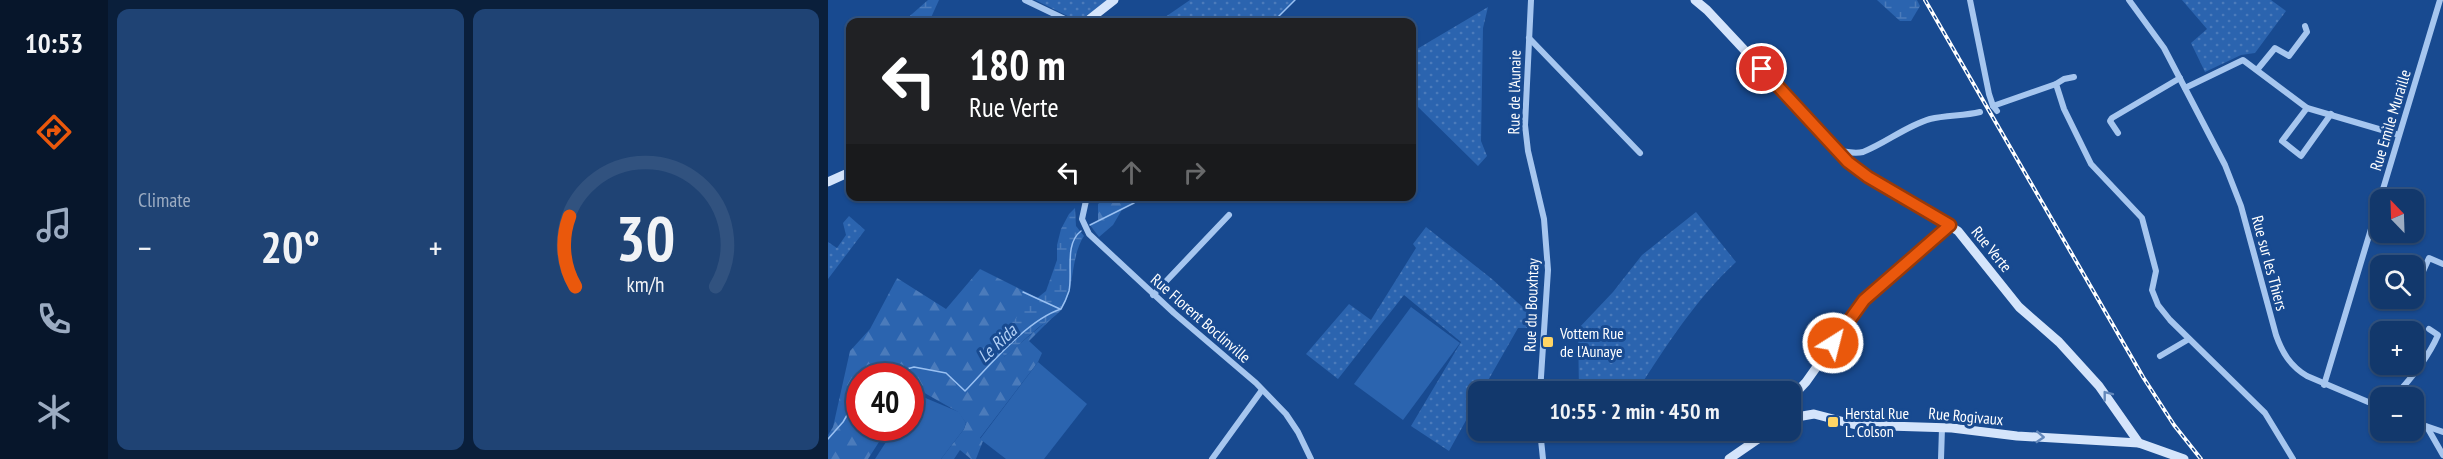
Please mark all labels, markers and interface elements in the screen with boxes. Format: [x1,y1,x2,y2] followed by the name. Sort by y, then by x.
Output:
[25,26,83,60] text: 10:53
[969,37,1066,92] text: 180 m
[870,42,948,120] icon: left
[1736,43,1787,94] pin
[1503,50,1525,134] street label: Rue de l'Aunaie
[1745,52,1778,85] icon: arrive
[2365,67,2415,173] street label: Rue Emile Muraille
[969,90,1059,124] text: Rue Verte
[33,111,75,153] icon: directions
[1052,156,1085,189] icon: left
[1115,156,1148,189] icon: ahead
[1178,156,1211,189] icon: right
[138,187,191,213] text: Climate
[2370,189,2424,243] north arrow
[2370,189,2424,441] map controls
[616,197,676,278] text: 30
[33,204,75,246] icon: music
[2248,213,2292,313] street label: Rue sur les Thiers
[261,217,320,275] text: 20°
[1968,222,2016,276] street label: Rue Verte
[138,226,152,269] text: −
[429,226,443,269] text: +
[2370,255,2424,309] button: search
[1519,258,1543,352] street label: Rue du Bouxhtay
[1147,269,1255,367] street label: Rue Florent Boclinville
[627,270,665,298] text: km/h
[33,298,75,340] icon: phone
[1801,311,1865,375] position arrow
[973,319,1022,367] water label: Le Rida
[2370,321,2424,375] button: +
[1559,323,1624,361] place label: Vottem Rue de l'Aunaye
[1541,335,1555,349] marker: Vottem Rue de l'Aunaye
[846,363,924,441] speed limit sign: 40
[2370,387,2424,441] button: −
[33,391,75,433] icon: climate
[2103,391,2114,402] one-way arrow
[1549,397,1720,425] text: 10:55 · 2 min · 450 m
[1845,403,1909,441] place label: Herstal Rue L. Colson
[1928,403,2005,429] street label: Rue Rogivaux
[1826,415,1840,429] marker: Herstal Rue L. Colson
[2036,431,2045,444] one-way arrow

